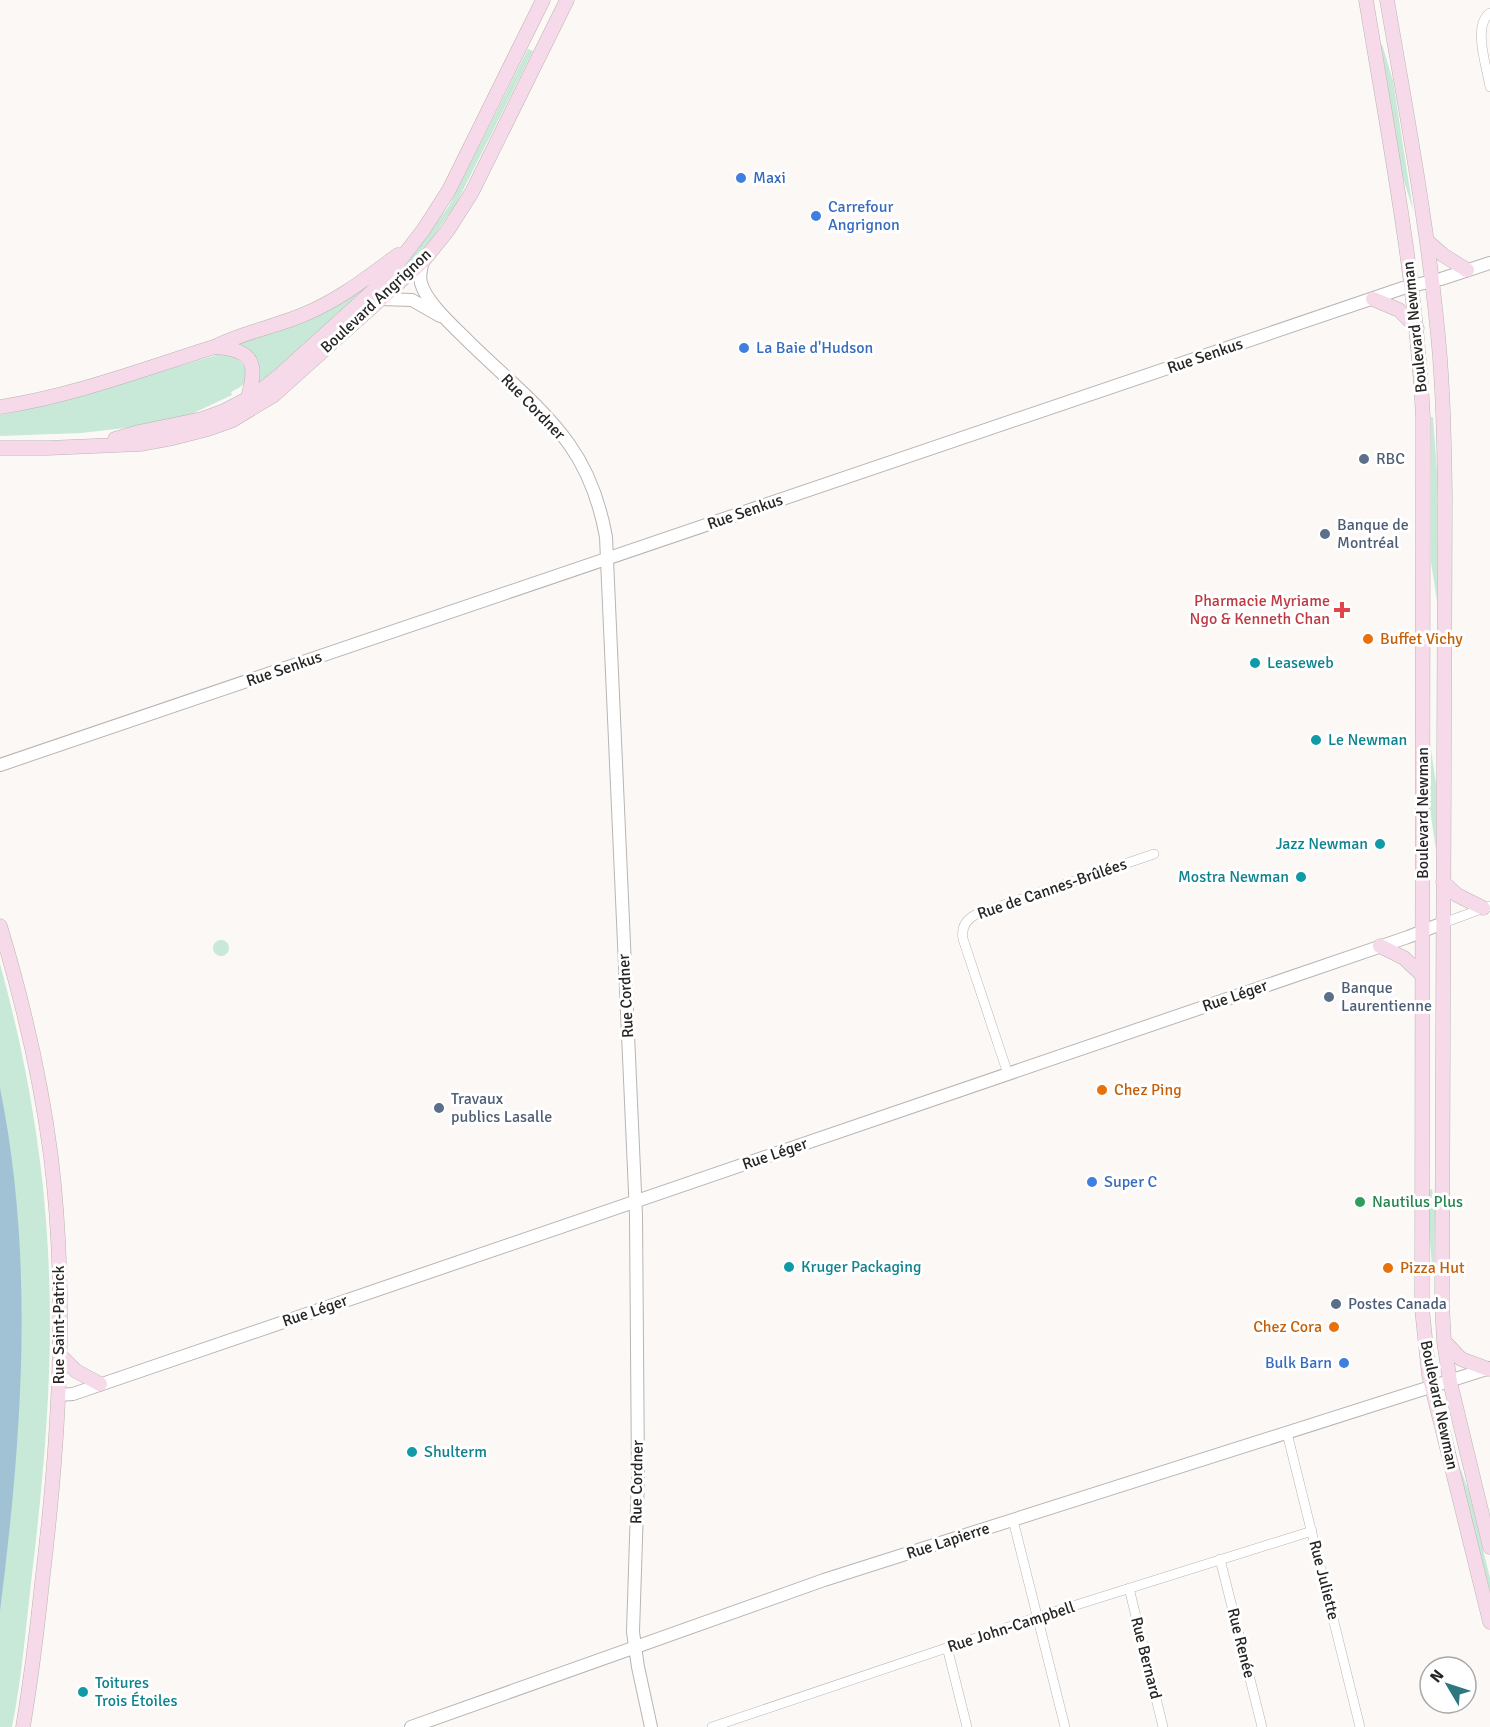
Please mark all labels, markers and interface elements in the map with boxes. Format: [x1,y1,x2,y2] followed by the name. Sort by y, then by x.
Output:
[753,168,786,188] place label: Maxi
[734,171,748,185] marker: Maxi
[828,197,900,235] place label: Carrefour Angrignon
[809,209,823,223] marker: Carrefour Angrignon
[317,245,435,357] street label: Boulevard Angrignon
[1398,260,1432,394] street label: Boulevard Newman
[1165,334,1245,378] street label: Rue Senkus
[756,338,873,358] place label: La Baie d'Hudson
[737,341,751,355] marker: La Baie d'Hudson
[497,370,570,444] street label: Rue Cordner
[1376,449,1405,469] place label: RBC
[1357,452,1371,466] marker: RBC
[705,490,785,534] street label: Rue Senkus
[1337,515,1409,553] place label: Banque de Montréal
[1318,527,1332,541] marker: Banque de Montréal
[1190,591,1330,629] place label: Pharmacie Myriame Ngo & Kenneth Chan
[1335,603,1349,617] marker: Pharmacie Myriame Ngo & Kenneth Chan
[1380,629,1463,649] place label: Buffet Vichy
[1361,632,1375,646] marker: Buffet Vichy
[244,647,324,691] street label: Rue Senkus
[1267,653,1334,673] place label: Leaseweb
[1248,656,1262,670] marker: Leaseweb
[1328,730,1407,750] place label: Le Newman
[1309,733,1323,747] marker: Le Newman
[1413,747,1433,879] street label: Boulevard Newman
[1275,834,1368,854] place label: Jazz Newman
[1373,837,1387,851] marker: Jazz Newman
[975,854,1129,924] street label: Rue de Cannes-Brûlées
[1178,867,1289,887] place label: Mostra Newman
[1294,870,1308,884] marker: Mostra Newman
[614,953,638,1039] street label: Rue Cordner
[1200,975,1270,1016] street label: Rue Léger
[1341,978,1432,1016] place label: Banque Laurentienne
[1322,990,1336,1004] marker: Banque Laurentienne
[1114,1080,1182,1100] place label: Chez Ping
[1095,1083,1109,1097] marker: Chez Ping
[451,1089,552,1127] place label: Travaux publics Lasalle
[432,1101,446,1115] marker: Travaux publics Lasalle
[740,1133,810,1174] street label: Rue Léger
[1104,1172,1158,1192] place label: Super C
[1085,1175,1099,1189] marker: Super C
[1372,1192,1463,1212] place label: Nautilus Plus
[1353,1195,1367,1209] marker: Nautilus Plus
[801,1257,921,1277] place label: Kruger Packaging
[1400,1258,1465,1278] place label: Pizza Hut
[782,1260,796,1274] marker: Kruger Packaging
[1381,1261,1395,1275] marker: Pizza Hut
[49,1265,69,1385] street label: Rue Saint-Patrick
[280,1290,350,1331] street label: Rue Léger
[1348,1294,1447,1314] place label: Postes Canada
[1329,1297,1343,1311] marker: Postes Canada
[1253,1317,1322,1337] place label: Chez Cora
[1327,1320,1341,1334] marker: Chez Cora
[1415,1338,1463,1472] street label: Boulevard Newman
[1265,1353,1332,1373] place label: Bulk Barn
[1337,1356,1351,1370] marker: Bulk Barn
[626,1440,648,1524] street label: Rue Cordner
[424,1442,487,1462] place label: Shulterm
[405,1445,419,1459] marker: Shulterm
[904,1518,992,1564] street label: Rue Lapierre
[1304,1538,1344,1622] street label: Rue Juliette
[945,1597,1077,1657] street label: Rue John-Campbell
[1223,1606,1259,1680] street label: Rue Renée
[1126,1615,1166,1701] street label: Rue Bernard
[1418,1655,1478,1715] north arrow
[1426,1666,1448,1687] text: N
[95,1673,177,1711] place label: Toitures Trois Étoiles
[76,1685,90,1699] marker: Toitures Trois Étoiles

